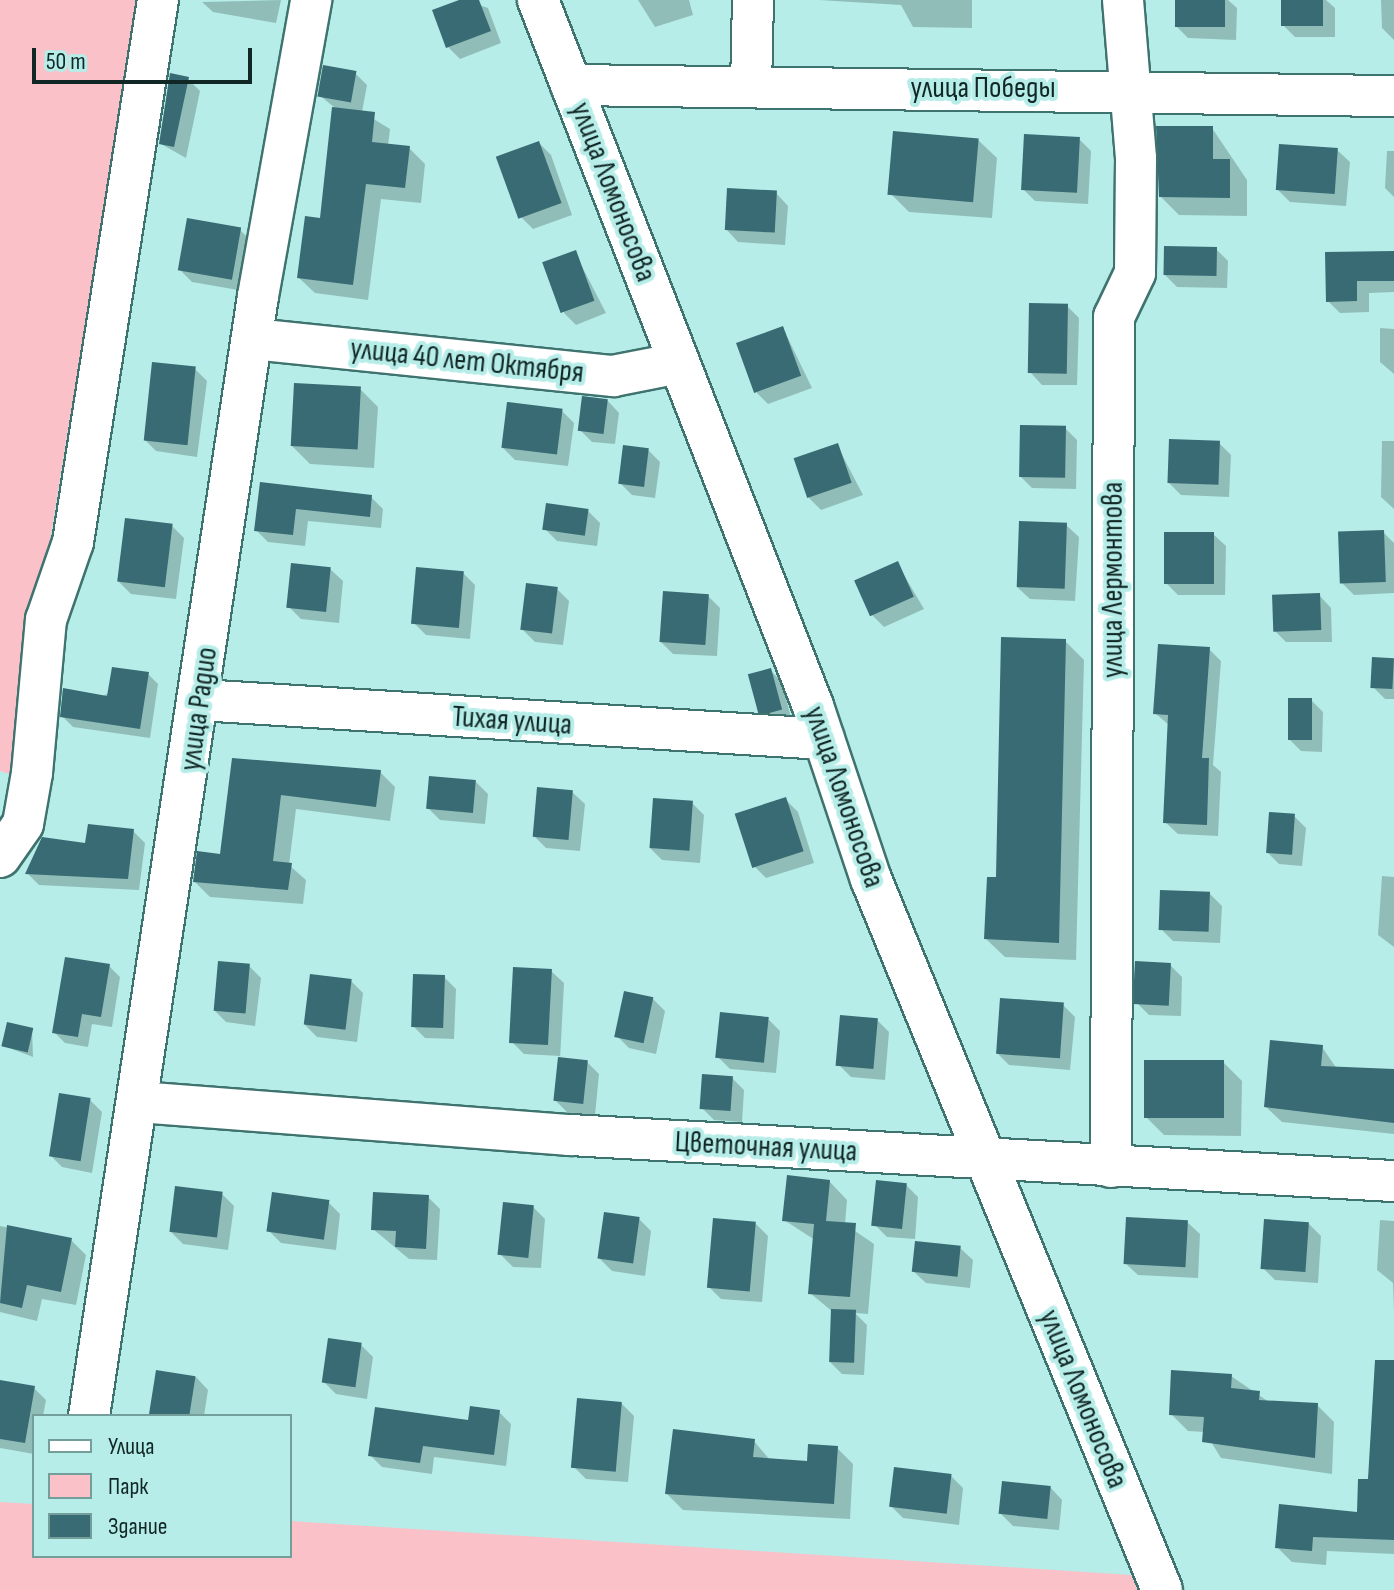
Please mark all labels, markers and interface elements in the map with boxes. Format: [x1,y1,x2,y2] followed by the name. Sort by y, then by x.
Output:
[36,32,256,82] scale bar
[46,47,86,76] text: 50 m
[910,70,1056,106] street label: улица Победы
[562,97,664,287] street label: улица Ломоносова
[349,331,585,391] street label: улица 40 лет Октября
[1095,482,1131,678] street label: улица Лермонтова
[173,645,225,773] street label: улица Радио
[451,699,573,743] street label: Тихая улица
[796,702,892,892] street label: улица Ломоносова
[674,1124,858,1170] street label: Цветочная улица
[1031,1305,1135,1493] street label: улица Ломоносова
[32,1414,292,1558] legend
[108,1432,154,1461] text: Улица
[108,1472,148,1501] text: Парк
[108,1512,167,1541] text: Здание

